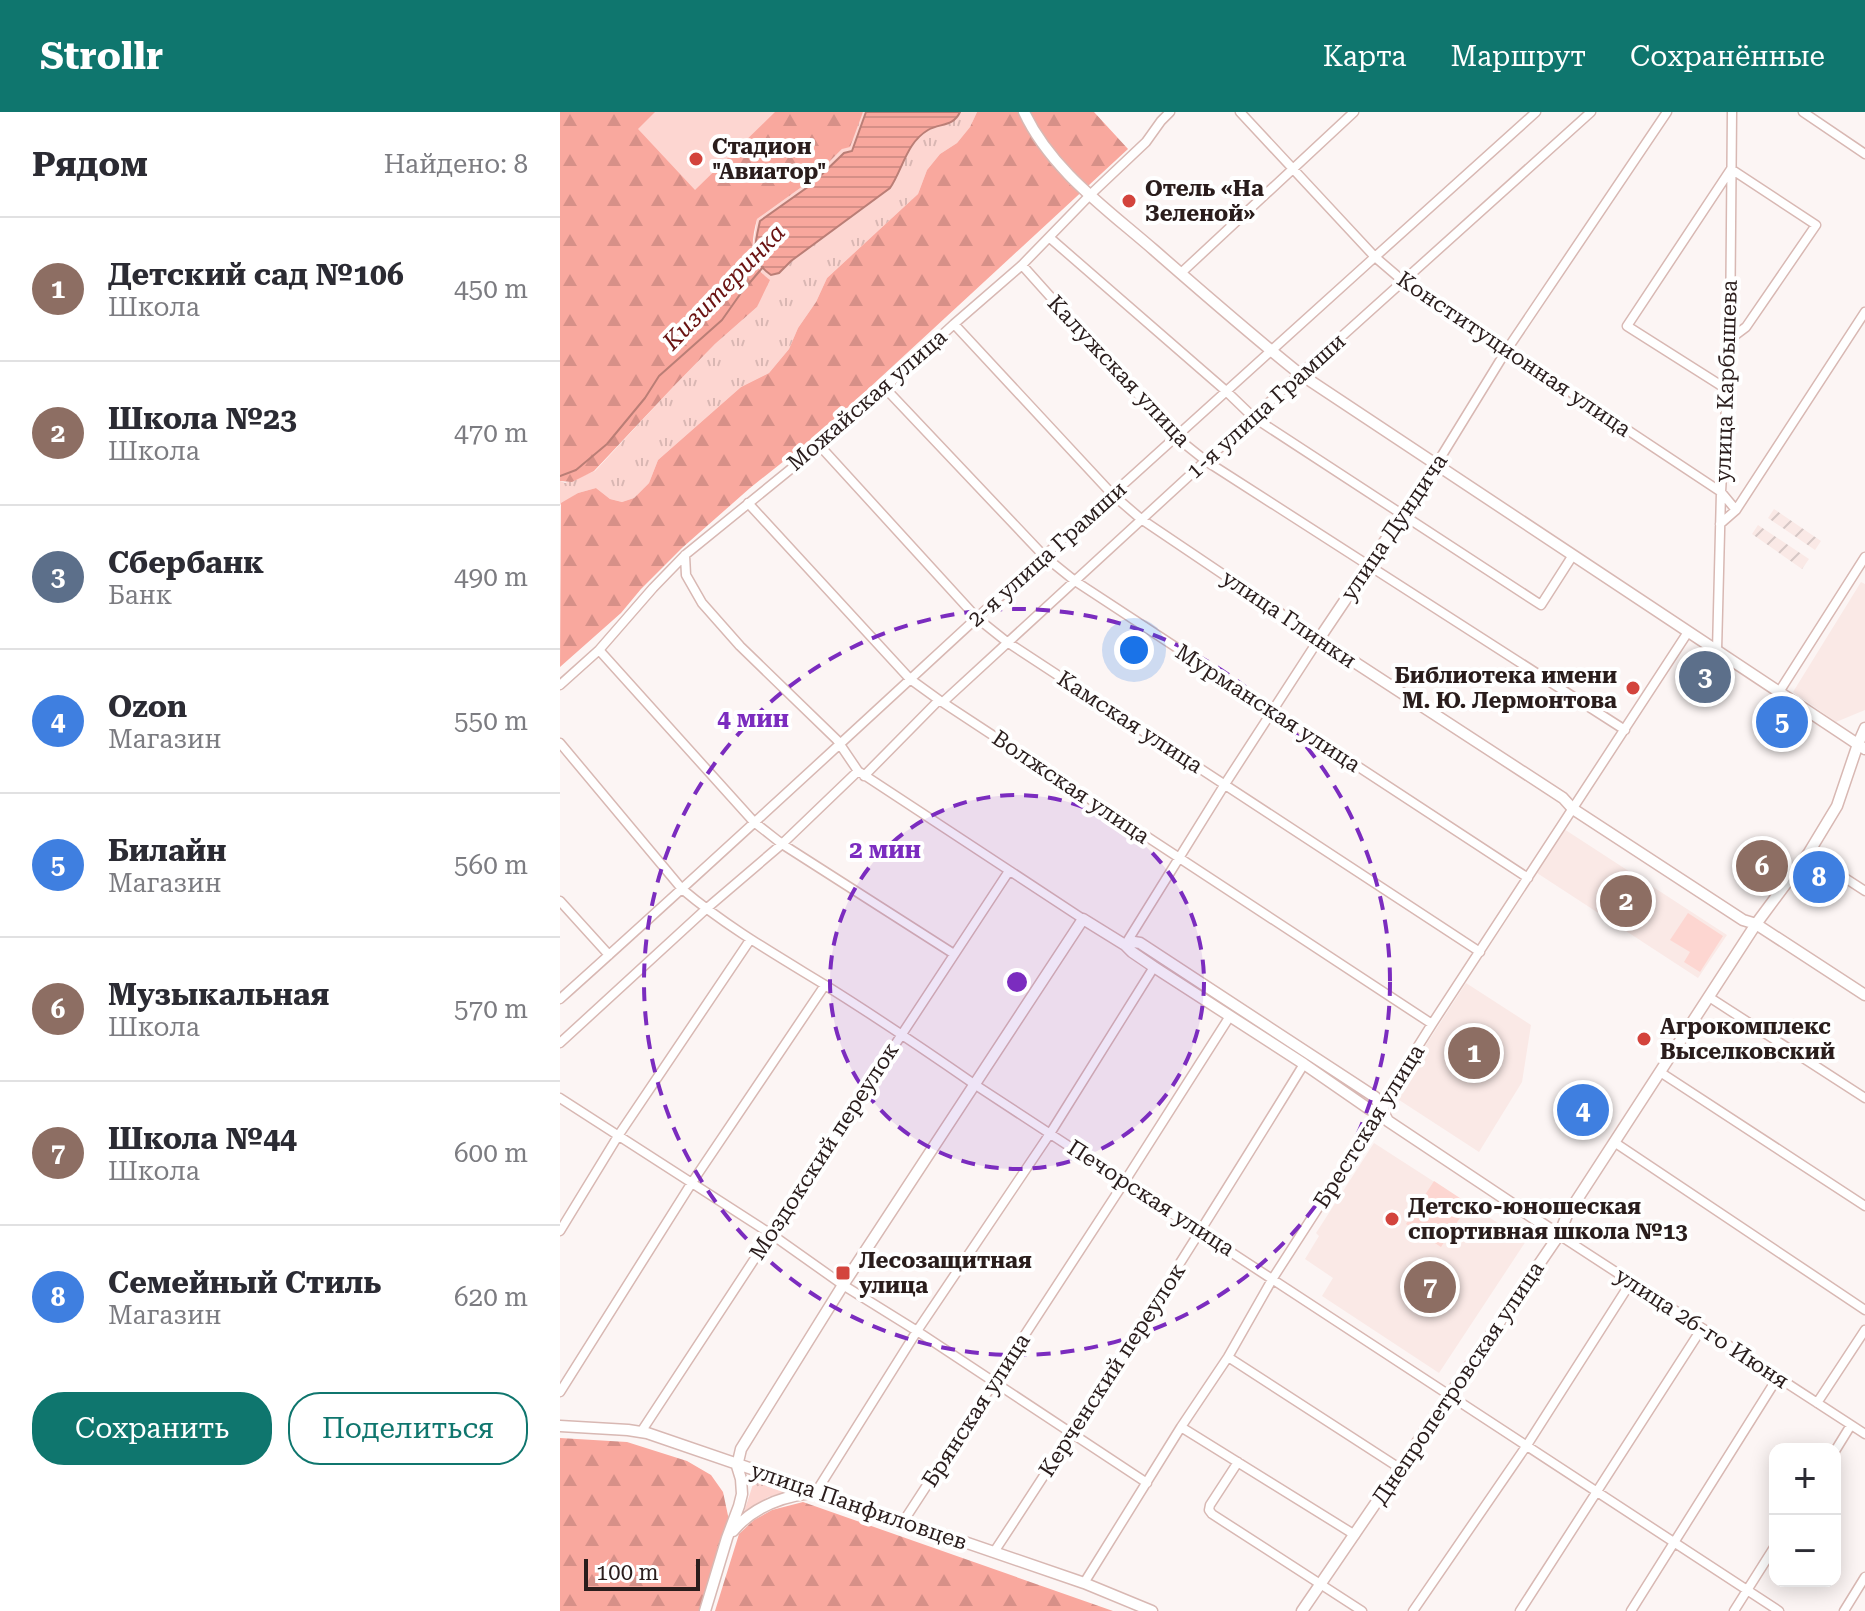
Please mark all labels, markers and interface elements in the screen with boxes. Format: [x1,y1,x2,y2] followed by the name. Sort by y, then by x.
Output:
[40,34,163,78] text: Strollr
[1323,40,1407,73] text: Карта
[1451,40,1586,73] text: Маршрут
[1630,40,1825,73] text: Сохранённые
[712,134,826,184] place label: Стадион "Авиатор"
[32,144,148,184] text: Рядом
[384,149,528,179] text: Найдено: 8
[687,150,705,168] marker: Стадион "Авиатор"
[1145,176,1264,226] place label: Отель «На Зеленой»
[1120,192,1138,210] marker: Отель «На Зеленой»
[656,218,791,356] water label: Кизитеринка
[108,257,404,292] text: Детский сад №106
[1392,266,1636,442] street label: Конституционная улица
[51,274,65,304] text: 1
[454,274,528,304] text: 450 m
[1710,279,1742,483] street label: улица Карбышева
[1043,290,1195,452] street label: Калужская улица
[108,292,200,322] text: Школа
[782,324,952,476] street label: Можайская улица
[1182,328,1350,484] street label: 1-я улица Грамши
[108,401,297,436] text: Школа №23
[51,418,65,448] text: 2
[454,418,528,448] text: 470 m
[108,436,200,466] text: Школа
[1336,449,1452,605] street label: улица Дундича
[963,476,1131,632] street label: 2-я улица Грамши
[108,545,264,580] text: Сбербанк
[51,562,65,592] text: 3
[454,562,528,592] text: 490 m
[1217,565,1361,673] street label: улица Глинки
[108,580,172,610] text: Банк
[1114,630,1154,670] your location
[1171,639,1365,777] street label: Мурманская улица
[1679,647,1731,707] pin: 3
[1395,663,1617,713] place label: Библиотека имени М. Ю. Лермонтова
[1053,666,1207,778] street label: Камская улица
[1624,679,1642,697] marker: Библиотека имени М. Ю. Лермонтова
[108,689,187,724] text: Ozon
[1756,692,1808,752] pin: 5
[717,705,789,733] text: 4 мин
[51,706,65,736] text: 4
[454,706,528,736] text: 550 m
[108,724,221,754] text: Магазин
[988,725,1154,849] street label: Волжская улица
[108,833,226,868] text: Билайн
[849,836,921,864] text: 2 мин
[1736,836,1788,896] pin: 6
[1793,847,1845,907] pin: 8
[51,850,65,880] text: 5
[454,850,528,880] text: 560 m
[108,868,221,898] text: Магазин
[1600,871,1652,931] pin: 2
[1003,968,1031,996] centre of rings
[108,977,330,1012] text: Музыкальная
[51,994,65,1024] text: 6
[454,994,528,1024] text: 570 m
[108,1012,200,1042] text: Школа
[1660,1014,1835,1064] place label: Агрокомплекс Выселковский
[1448,1023,1500,1083] pin: 1
[1635,1030,1653,1048] marker: Агрокомплекс Выселковский
[744,1038,904,1264] street label: Моздокский переулок
[1309,1040,1429,1212] street label: Брестская улица
[1557,1080,1609,1140] pin: 4
[108,1121,297,1156] text: Школа №44
[1063,1135,1239,1261] street label: Печорская улица
[51,1138,65,1168] text: 7
[454,1138,528,1168] text: 600 m
[108,1156,200,1186] text: Школа
[1408,1194,1688,1244] place label: Детско-юношеская спортивная школа №13
[1383,1210,1401,1228] marker: Детско-юношеская спортивная школа №13
[859,1248,1032,1298] place label: Лесозащитная улица
[1367,1257,1549,1509] street label: Днепропетровская улица
[1404,1257,1456,1317] pin: 7
[1034,1259,1190,1481] street label: Керченский переулок
[1611,1263,1793,1393] street label: улица 26-го Июня
[834,1264,852,1282] marker: Лесозащитная улица
[108,1265,381,1300] text: Семейный Стиль
[51,1282,65,1312] text: 8
[454,1282,528,1312] text: 620 m
[108,1300,221,1330] text: Магазин
[917,1328,1035,1491] street label: Брянская улица
[32,1392,272,1465] button: Сохранить
[288,1392,528,1465] button: Поделиться
[1769,1443,1841,1587] map controls
[1769,1443,1841,1515] button: +
[748,1457,970,1555] street label: улица Панфиловцев
[1769,1515,1841,1587] button: −
[584,1555,700,1591] scale bar
[596,1560,659,1585] text: 100 m

